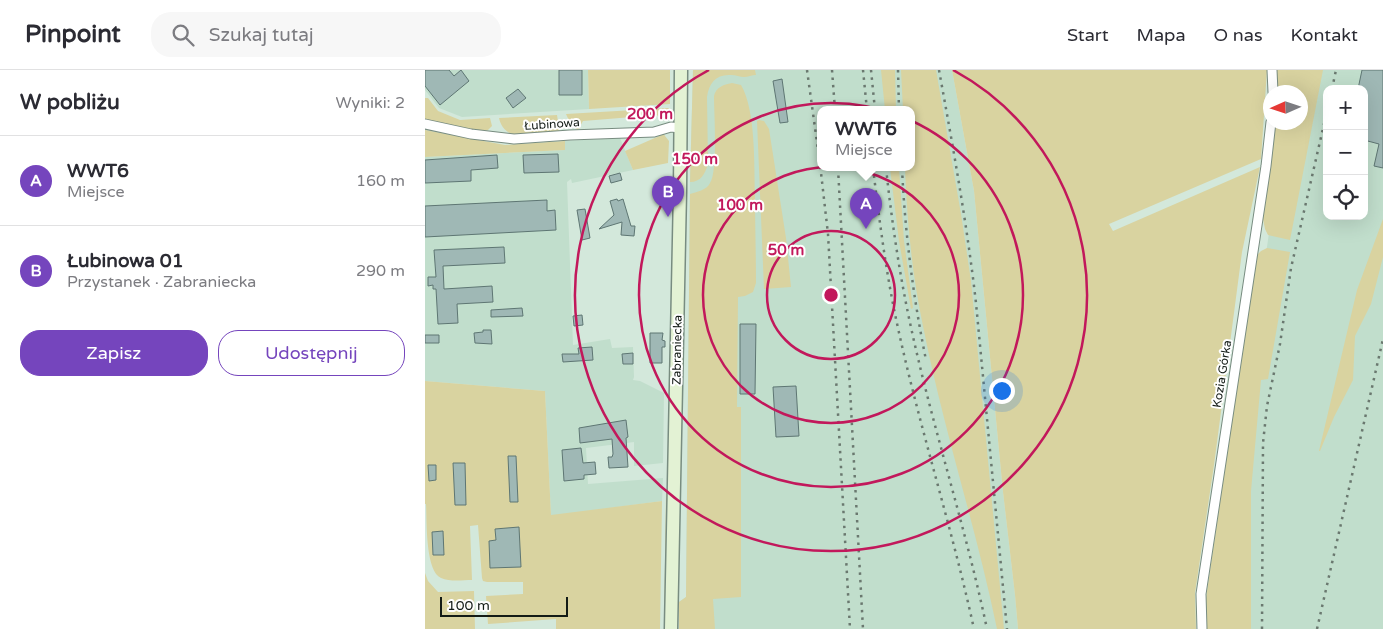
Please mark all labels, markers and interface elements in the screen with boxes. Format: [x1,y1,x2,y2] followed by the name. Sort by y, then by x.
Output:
[151,12,501,57] search box
[25,20,121,49] text: Pinpoint
[169,21,197,49] icon: search
[209,24,314,46] text: Szukaj tutaj
[1067,24,1109,46] text: Start
[1137,24,1186,46] text: Mapa
[1214,24,1263,46] text: O nas
[1291,24,1358,46] text: Kontakt
[1263,85,1308,130] north arrow
[1323,85,1368,220] map controls
[1323,85,1368,130] button: +
[20,90,120,115] text: W pobliżu
[336,93,405,113] text: Wyniki: 2
[627,105,673,123] text: 200 m
[817,106,915,171] popup
[524,115,580,133] street label: Łubinowa
[835,118,897,140] text: WWT6
[1323,130,1368,175] button: −
[835,140,893,160] text: Miejsce
[672,150,718,168] text: 150 m
[67,160,129,182] text: WWT6
[30,171,42,191] text: A
[356,171,405,191] text: 160 m
[1323,175,1368,220] button: locate
[652,176,684,217] pin: B
[67,182,125,202] text: Miejsce
[850,188,882,229] pin: A
[717,196,763,214] text: 100 m
[768,241,804,259] text: 50 m
[67,250,184,272] text: Łubinowa 01
[30,261,42,281] text: B
[356,261,405,281] text: 290 m
[67,272,256,292] text: Przystanek · Zabraniecka
[822,286,840,304] centre of rings
[669,315,685,385] street label: Zabraniecka
[20,330,208,376] button: Zapisz
[218,330,405,376] button: Udostępnij
[1210,339,1234,409] street label: Kozia Górka
[989,378,1015,404] your location
[440,594,567,617] scale bar
[447,597,490,614] text: 100 m

